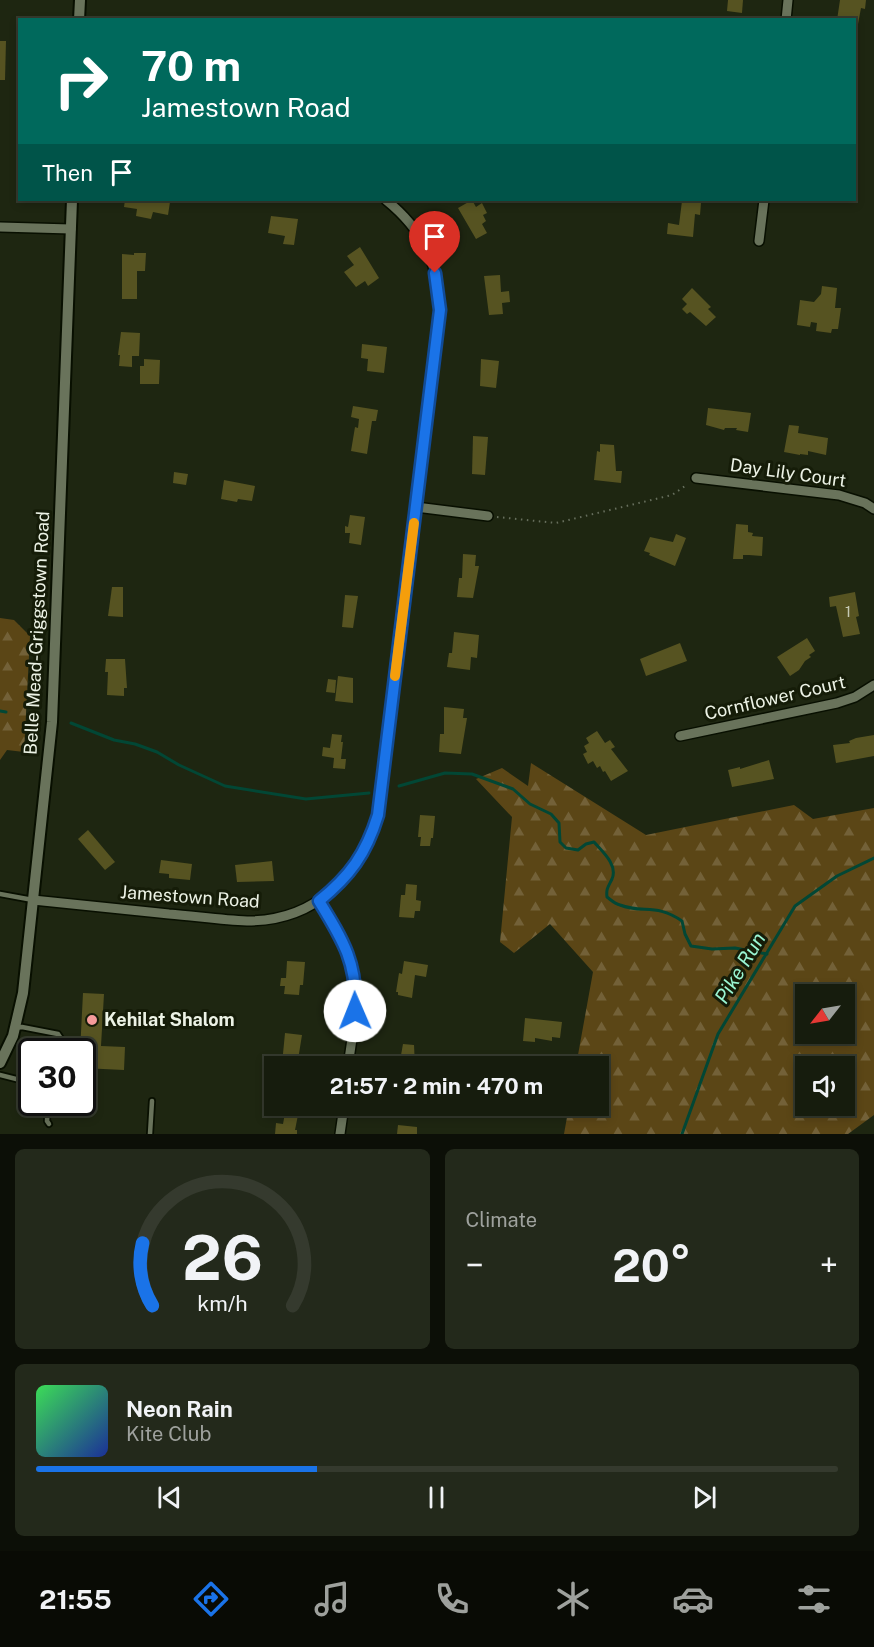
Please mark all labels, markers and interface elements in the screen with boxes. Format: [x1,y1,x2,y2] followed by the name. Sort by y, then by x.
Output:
[141,41,241,90] text: 70 m
[42,42,120,120] icon: right
[141,91,351,123] text: Jamestown Road
[105,156,138,189] icon: arrive
[42,160,93,186] text: Then
[409,211,460,273] pin
[418,220,451,253] icon: arrive
[729,454,847,491] street label: Day Lily Court
[20,511,53,755] street label: Belle Mead-Griggstown Road
[845,603,851,620] house number: 1
[702,671,847,724] street label: Cornflower Court
[120,881,261,912] street label: Jamestown Road
[709,928,771,1008] water label: Pike Run
[323,979,387,1043] position arrow
[795,984,855,1044] north arrow
[795,984,855,1116] map controls
[104,1009,235,1030] place label: Kehilat Shalom
[85,1013,99,1027] marker: Kehilat Shalom
[18,1038,96,1116] speed limit sign: 30
[795,1056,855,1116] button: sound
[330,1073,543,1099] text: 21:57 · 2 min · 470 m
[466,1208,537,1232] text: Climate
[182,1221,263,1294] text: 26
[612,1239,691,1292] text: 20°
[466,1246,484,1284] text: −
[820,1246,838,1284] text: +
[197,1291,247,1316] text: km/h
[126,1396,233,1422] text: Neon Rain
[126,1422,211,1446] text: Kite Club
[153,1481,186,1514] icon: previous
[420,1481,453,1514] icon: pause
[688,1481,721,1514] icon: next
[190,1578,232,1620] icon: directions
[311,1578,353,1620] icon: music
[431,1578,473,1620] icon: phone
[552,1578,594,1620] icon: climate
[672,1578,714,1620] icon: car
[793,1578,835,1620] icon: filters
[39,1583,112,1615] text: 21:55

